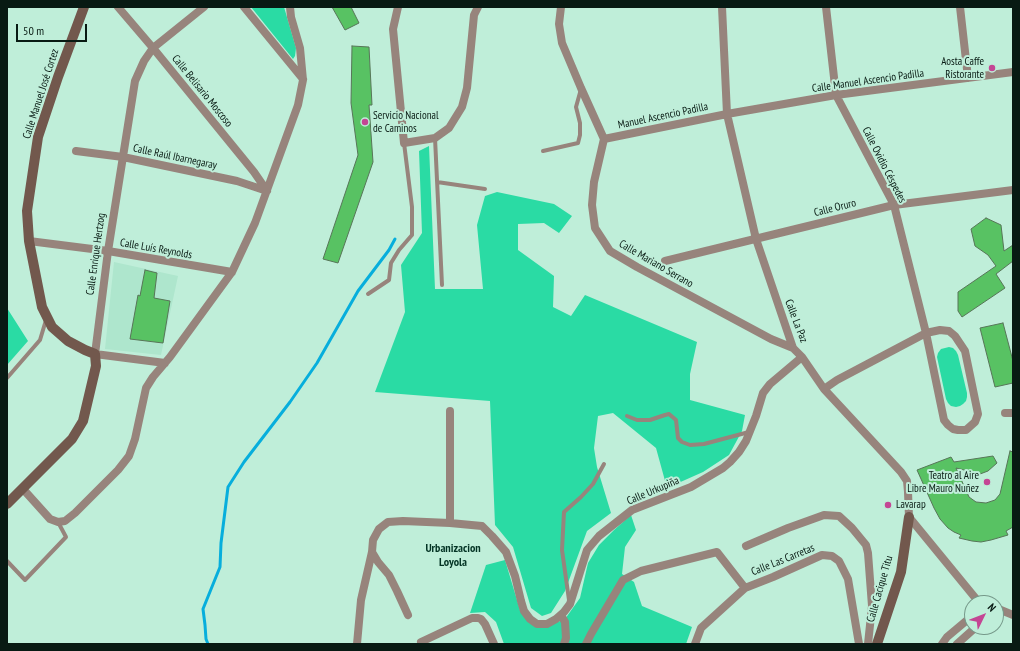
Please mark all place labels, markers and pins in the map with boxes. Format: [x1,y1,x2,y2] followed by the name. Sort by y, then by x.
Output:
[941,55,984,81] place label: Aosta Caffe Ristorante
[987,63,997,73] marker: Aosta Caffe Ristorante
[373,109,438,135] place label: Servicio Nacional de Caminos
[360,117,370,127] marker: Servicio Nacional de Caminos
[907,469,979,495] place label: Teatro al Aire Libre Mauro Nuñez
[982,477,992,487] marker: Teatro al Aire Libre Mauro Nuñez
[896,498,926,512] place label: Lavarap
[883,500,893,510] marker: Lavarap

